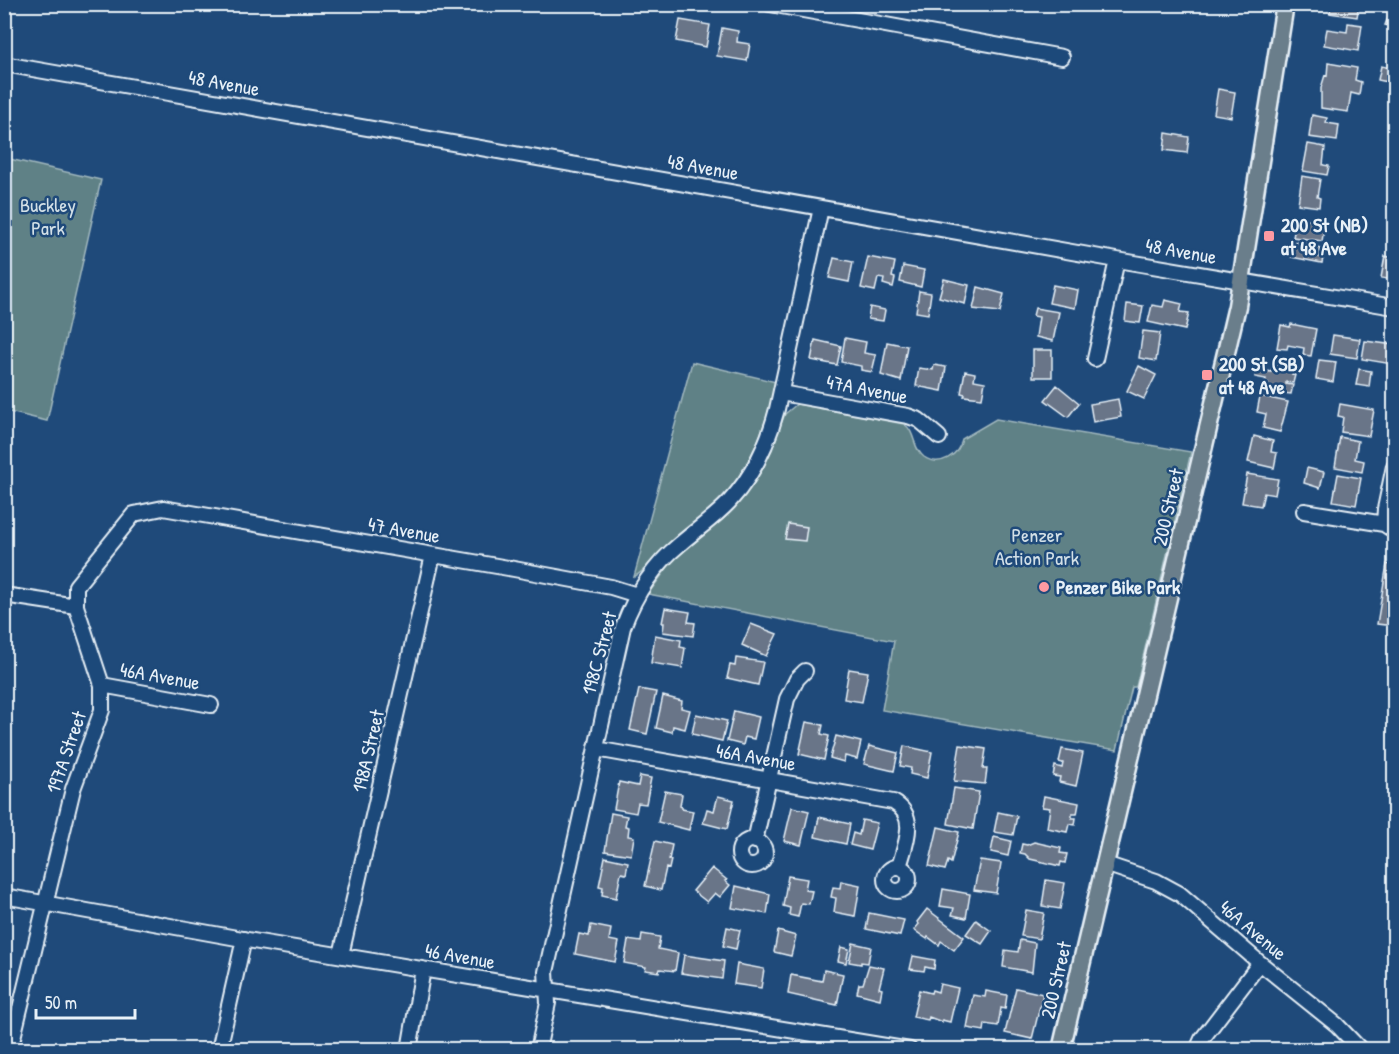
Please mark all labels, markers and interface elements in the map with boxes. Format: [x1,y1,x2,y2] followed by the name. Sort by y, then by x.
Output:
[187,63,262,102] street label: 48 Avenue
[666,147,741,186] street label: 48 Avenue
[20,191,76,241] park label: Buckley Park
[1281,211,1368,261] place label: 200 St (NB) at 48 Ave
[1262,229,1276,243] marker: 200 St (NB) at 48 Ave
[1144,231,1219,270] street label: 48 Avenue
[1219,350,1305,400] place label: 200 St (SB) at 48 Ave
[824,367,910,410] street label: 47A Avenue
[1200,368,1214,382] marker: 200 St (SB) at 48 Ave
[1146,465,1190,548] street label: 200 Street
[366,510,442,549] street label: 47 Avenue
[995,521,1079,571] park label: Penzer Action Park
[1056,573,1181,600] place label: Penzer Bike Park
[1037,580,1051,594] marker: Penzer Bike Park
[574,607,623,698] street label: 198C Street
[118,655,202,696] street label: 46A Avenue
[39,706,93,797] street label: 197A Street
[345,706,390,795] street label: 198A Street
[714,736,798,777] street label: 46A Avenue
[1214,893,1293,966] street label: 46A Avenue
[423,936,497,975] street label: 46 Avenue
[1034,938,1078,1021] street label: 200 Street
[36,982,135,1020] scale bar
[45,990,77,1015] text: 50 m

